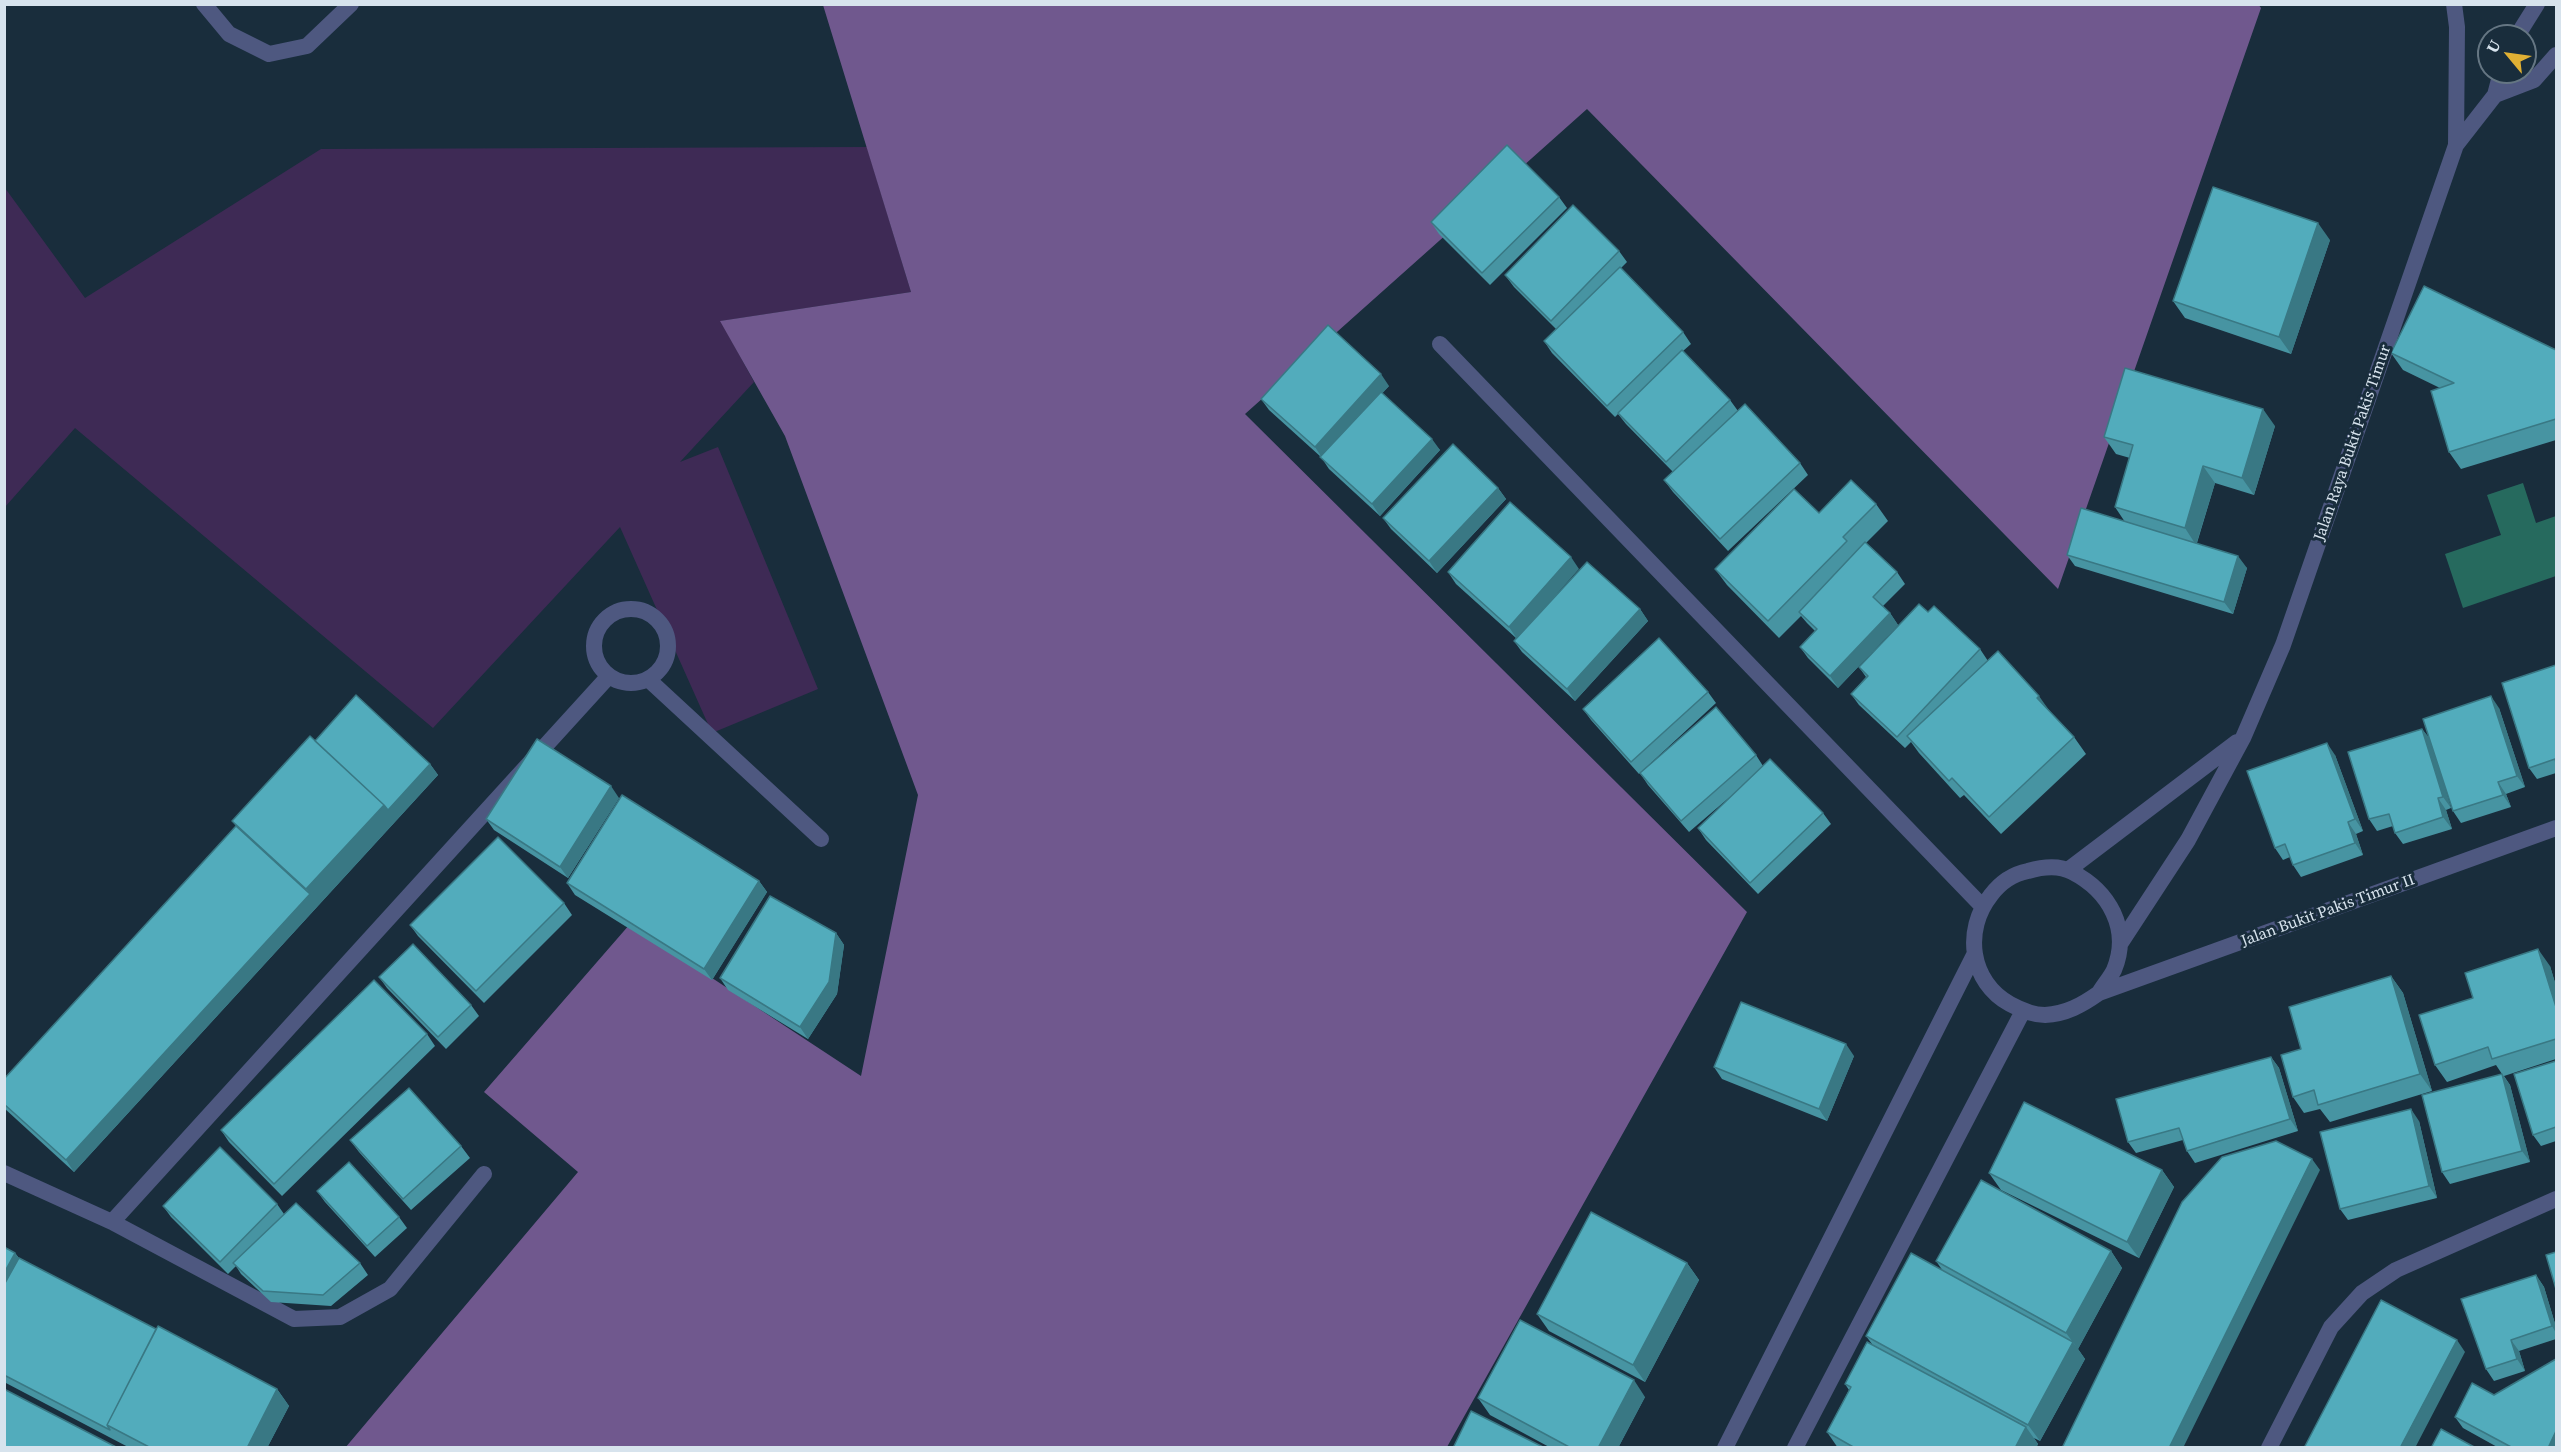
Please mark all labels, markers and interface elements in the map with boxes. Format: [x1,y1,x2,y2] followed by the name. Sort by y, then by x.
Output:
[2477,24,2537,84] north arrow
[2481,36,2505,57] text: U
[2310,342,2396,544] street label: Jalan Raya Bukit Pakis Timur
[2238,871,2418,951] street label: Jalan Bukit Pakis Timur II

